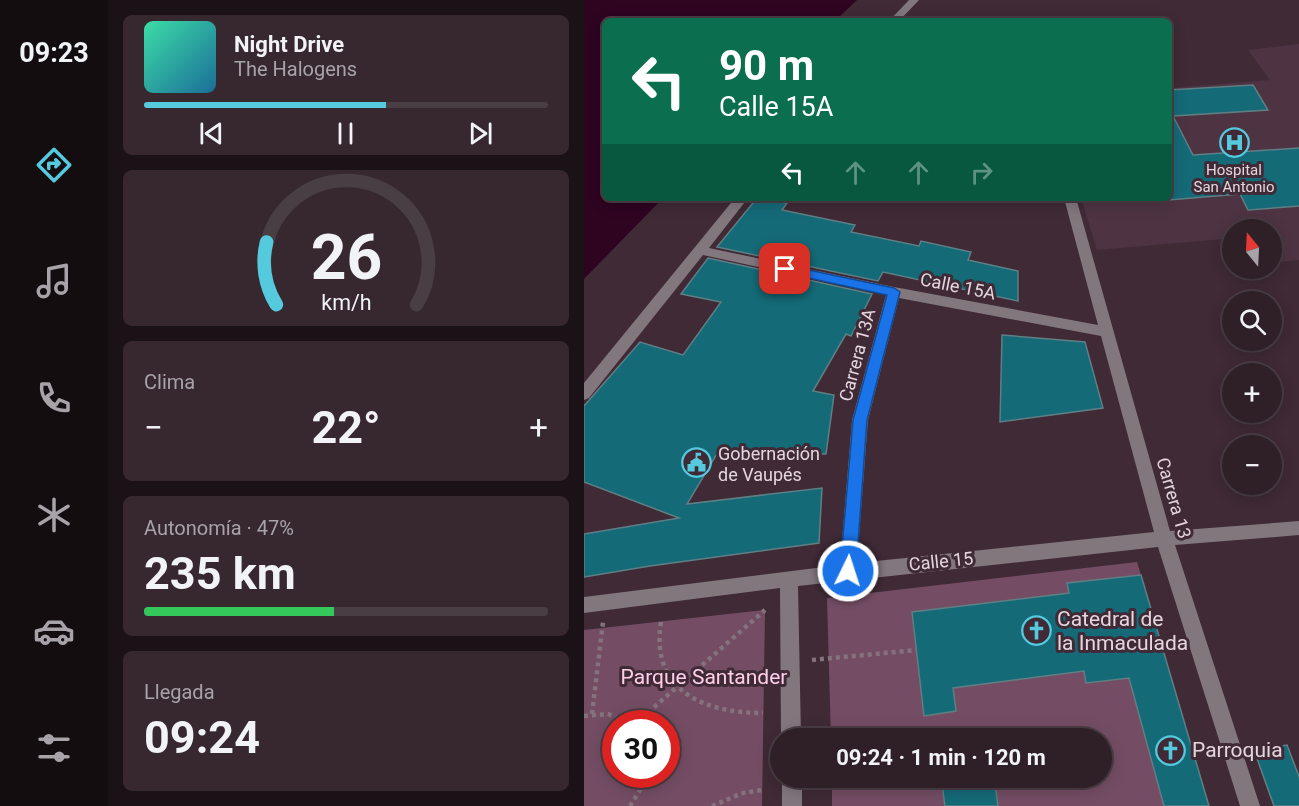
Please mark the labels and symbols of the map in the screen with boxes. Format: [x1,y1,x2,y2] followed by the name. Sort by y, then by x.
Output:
[1218,127,1250,159] hospital icon: Hospital San Antonio
[1194,161,1274,196] place label: Hospital San Antonio
[1222,219,1282,279] north arrow
[759,243,810,294] pin
[919,268,998,304] street label: Calle 15A
[835,306,880,404] street label: Carrera 13A
[718,443,820,485] place label: Gobernación de Vaupés
[681,447,713,479] public building icon: Gobernación de Vaupés
[1152,455,1196,541] street label: Carrera 13
[816,539,880,603] position arrow
[908,547,974,575] street label: Calle 15
[1057,607,1188,655] place label: Catedral de la Inmaculada
[1020,615,1052,647] church icon: Catedral de la Inmaculada
[621,665,787,689] park label: Parque Santander
[602,710,680,788] speed limit sign: 30
[1155,734,1187,766] church icon: Parroquia
[1192,738,1283,762] place label: Parroquia

